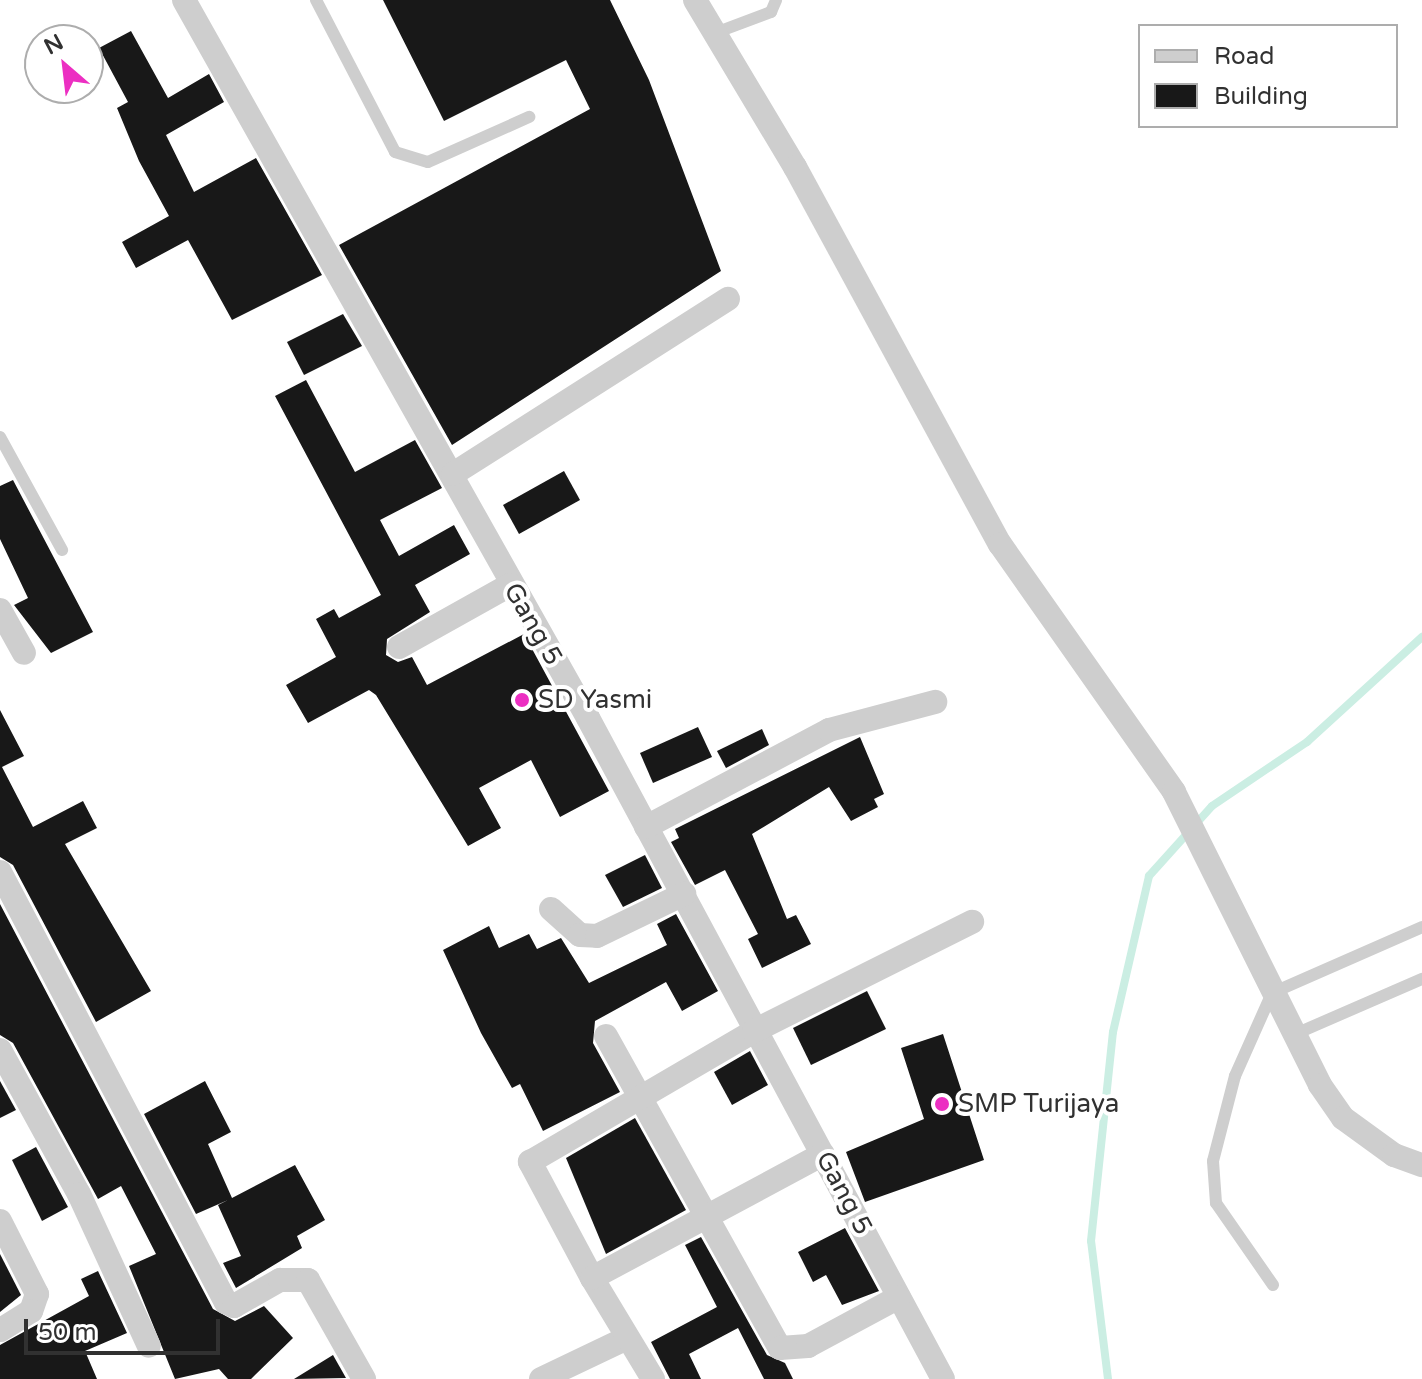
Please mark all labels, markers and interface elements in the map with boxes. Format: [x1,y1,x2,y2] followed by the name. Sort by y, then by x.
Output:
[24,24,104,104] north arrow
[1138,24,1398,128] legend
[40,29,68,60] text: N
[1214,42,1274,71] text: Road
[1214,82,1308,111] text: Building
[497,577,569,671] street label: Gang 5
[538,684,652,716] place label: SD Yasmi
[513,691,531,709] marker: SD Yasmi
[958,1088,1119,1120] place label: SMP Turijaya
[933,1095,951,1113] marker: SMP Turijaya
[809,1146,879,1240] street label: Gang 5
[28,1303,224,1353] scale bar
[38,1318,96,1347] text: 50 m

